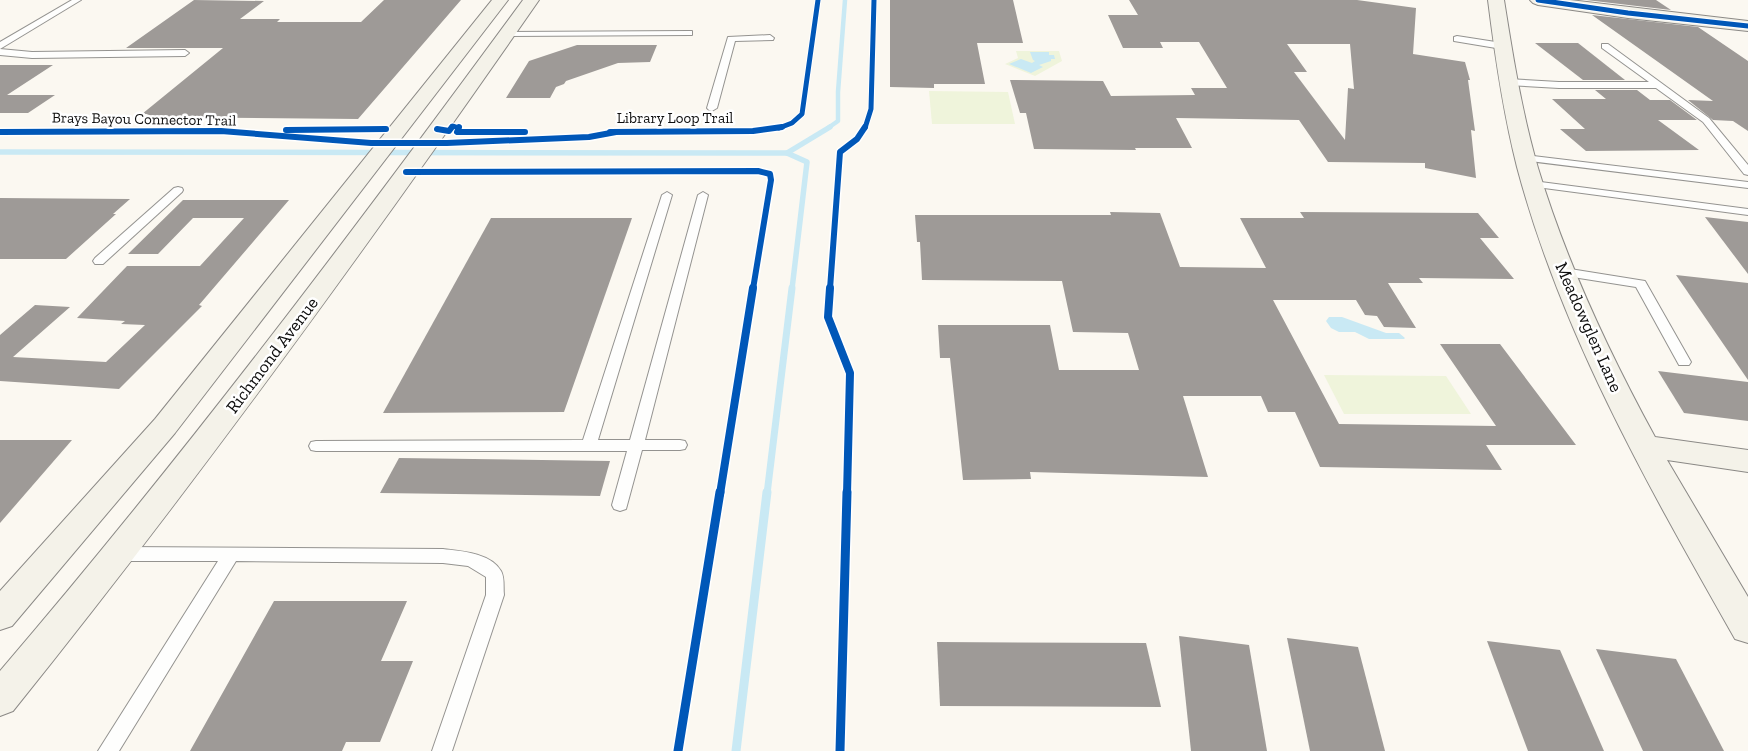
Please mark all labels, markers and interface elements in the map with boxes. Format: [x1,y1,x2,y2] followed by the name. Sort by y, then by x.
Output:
[52,108,236,130] street label: Brays Bayou Connector Trail
[617,109,733,127] street label: Library Loop Trail
[1550,259,1628,395] street label: Meadowglen Lane
[221,292,323,418] street label: Richmond Avenue

